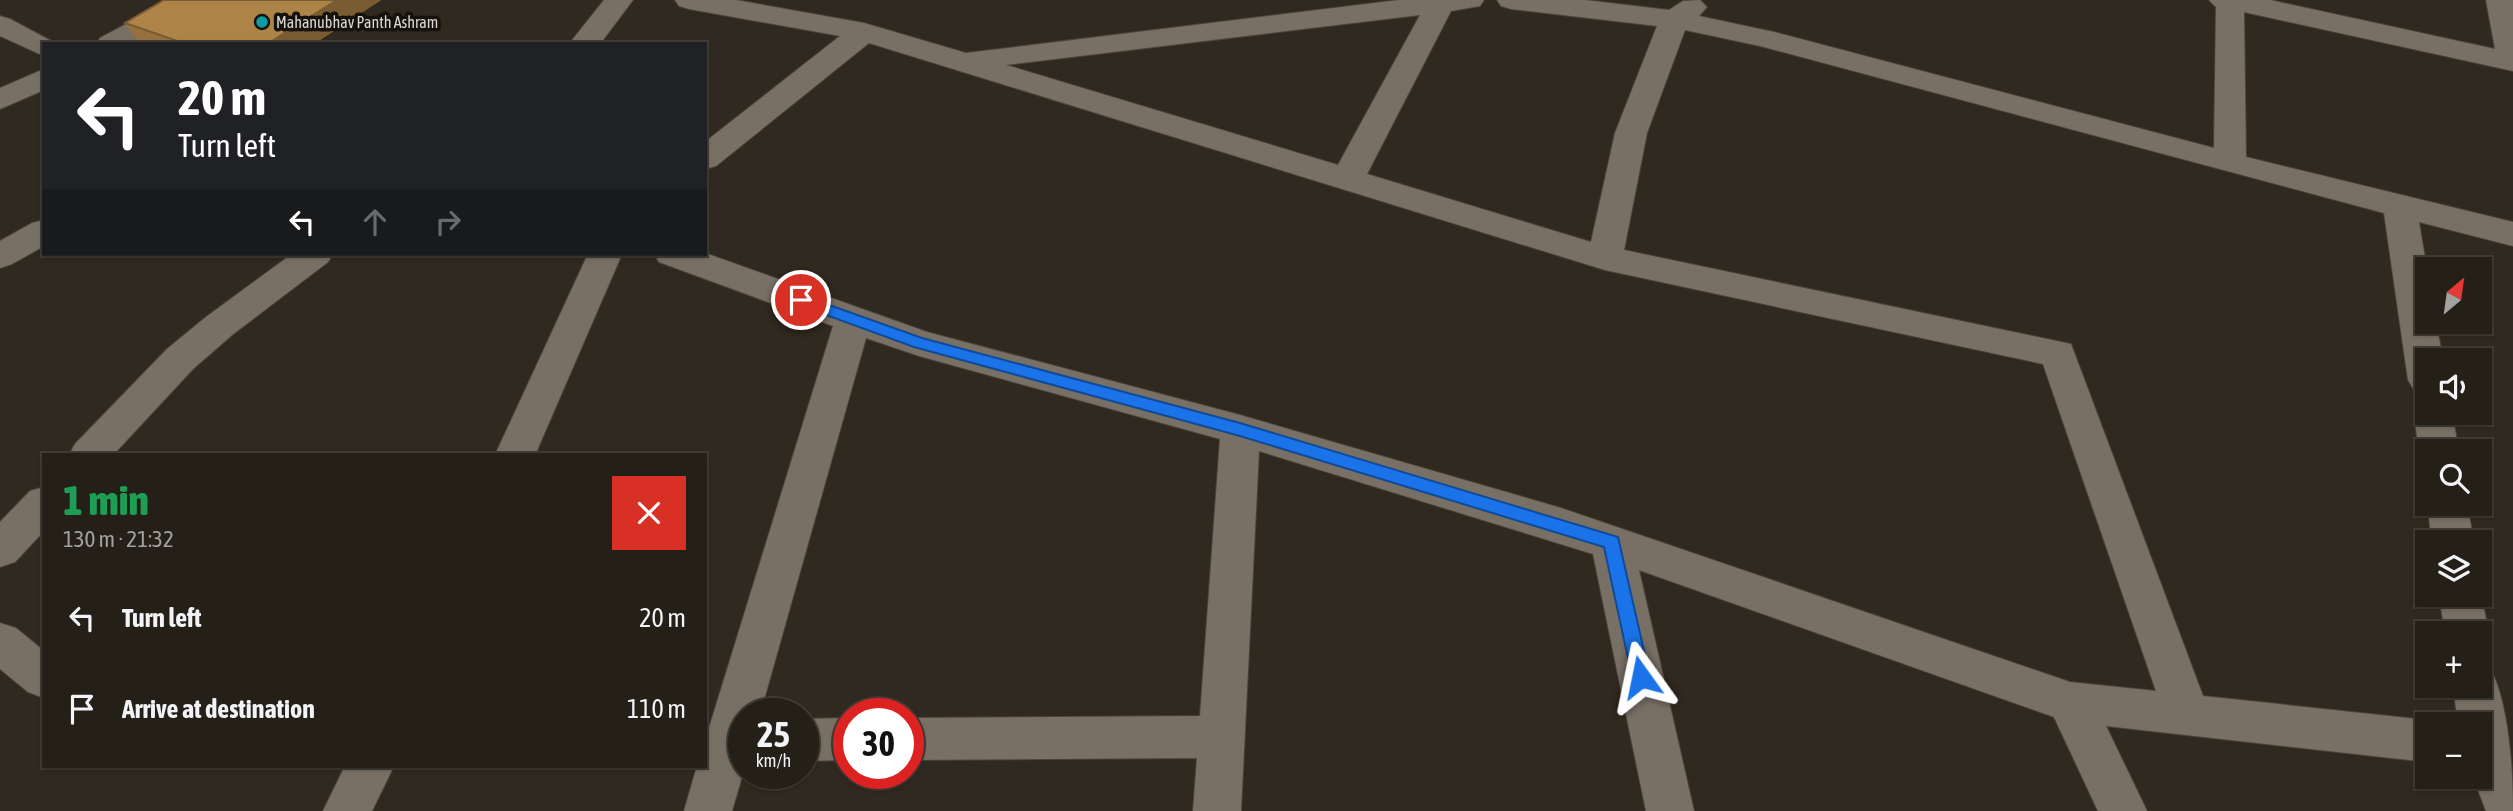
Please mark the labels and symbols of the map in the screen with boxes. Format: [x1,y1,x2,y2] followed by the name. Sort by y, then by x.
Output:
[276,13,438,31] place label: Mahanubhav Panth Ashram
[254,14,270,30] marker: Mahanubhav Panth Ashram
[2415,257,2492,334] north arrow
[771,270,831,330] pin
[1604,640,1678,714] position arrow
[833,698,924,789] speed limit sign: 30

